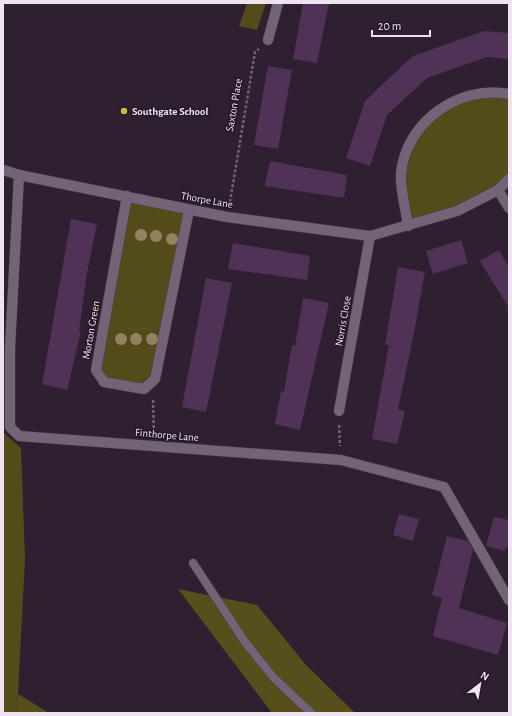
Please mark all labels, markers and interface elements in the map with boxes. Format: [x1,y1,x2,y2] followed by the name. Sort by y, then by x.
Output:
[372,12,430,38] scale bar
[378,20,401,32] text: 20 m
[224,78,244,132] street label: Saxton Place
[119,106,129,116] marker: Southgate School
[132,106,208,117] place label: Southgate School
[180,190,234,210] street label: Thorpe Lane
[333,295,353,347] street label: Norris Close
[80,300,102,360] street label: Morton Green
[135,427,199,443] street label: Finthorpe Lane
[460,664,500,704] north arrow
[479,669,491,683] text: N

